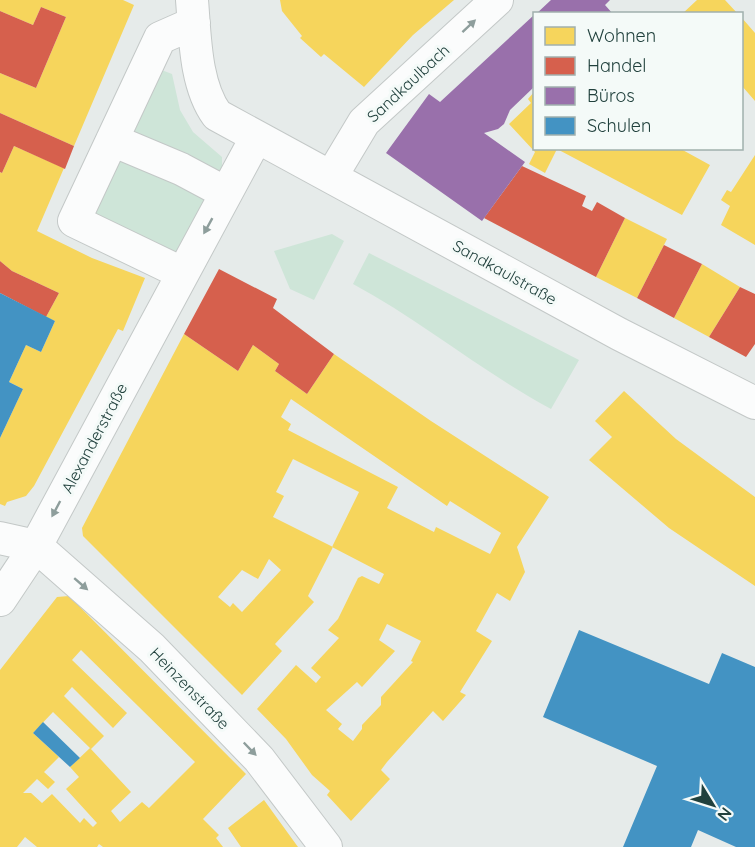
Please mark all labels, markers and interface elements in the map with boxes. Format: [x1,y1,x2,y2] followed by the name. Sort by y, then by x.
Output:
[533,12,743,150] legend
[461,19,476,33] one-way arrow
[587,24,656,47] text: Wohnen
[363,40,453,126] street label: Sandkaulbach
[587,54,647,77] text: Handel
[587,84,635,107] text: Büros
[587,114,651,137] text: Schulen
[202,218,213,234] one-way arrow
[450,235,560,309] street label: Sandkaulstraße
[57,380,131,496] street label: Alexanderstraße
[51,501,61,518] one-way arrow
[73,577,88,590] one-way arrow
[146,643,234,733] street label: Heinzenstraße
[243,742,257,757] one-way arrow
[683,775,743,835] north arrow
[713,803,736,825] text: N

